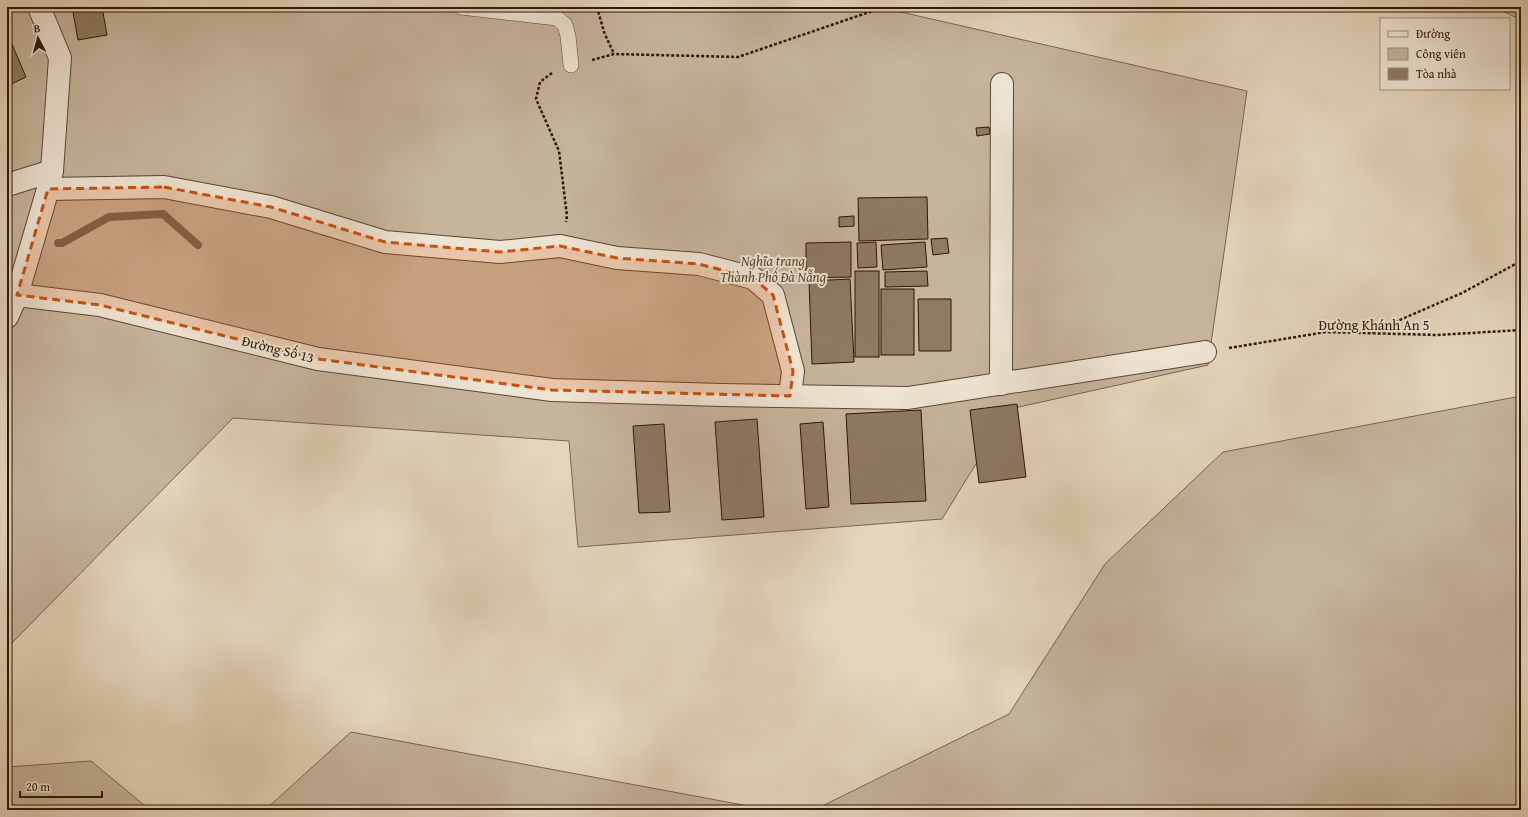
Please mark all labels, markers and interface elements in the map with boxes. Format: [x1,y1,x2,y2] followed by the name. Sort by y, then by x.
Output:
[18,18,58,58] north arrow
[1380,18,1510,90] legend
[33,20,41,36] text: B
[1416,25,1450,42] text: Đường
[1416,45,1466,62] text: Công viên
[1416,65,1457,82] text: Tòa nhà
[720,251,827,287] park label: Nghĩa trang Thành Phố Đà Nẵng
[1319,315,1429,335] street label: Đường Khánh An 5
[240,330,316,368] street label: Đường Số 13
[20,773,102,799] scale bar
[26,778,50,795] text: 20 m

